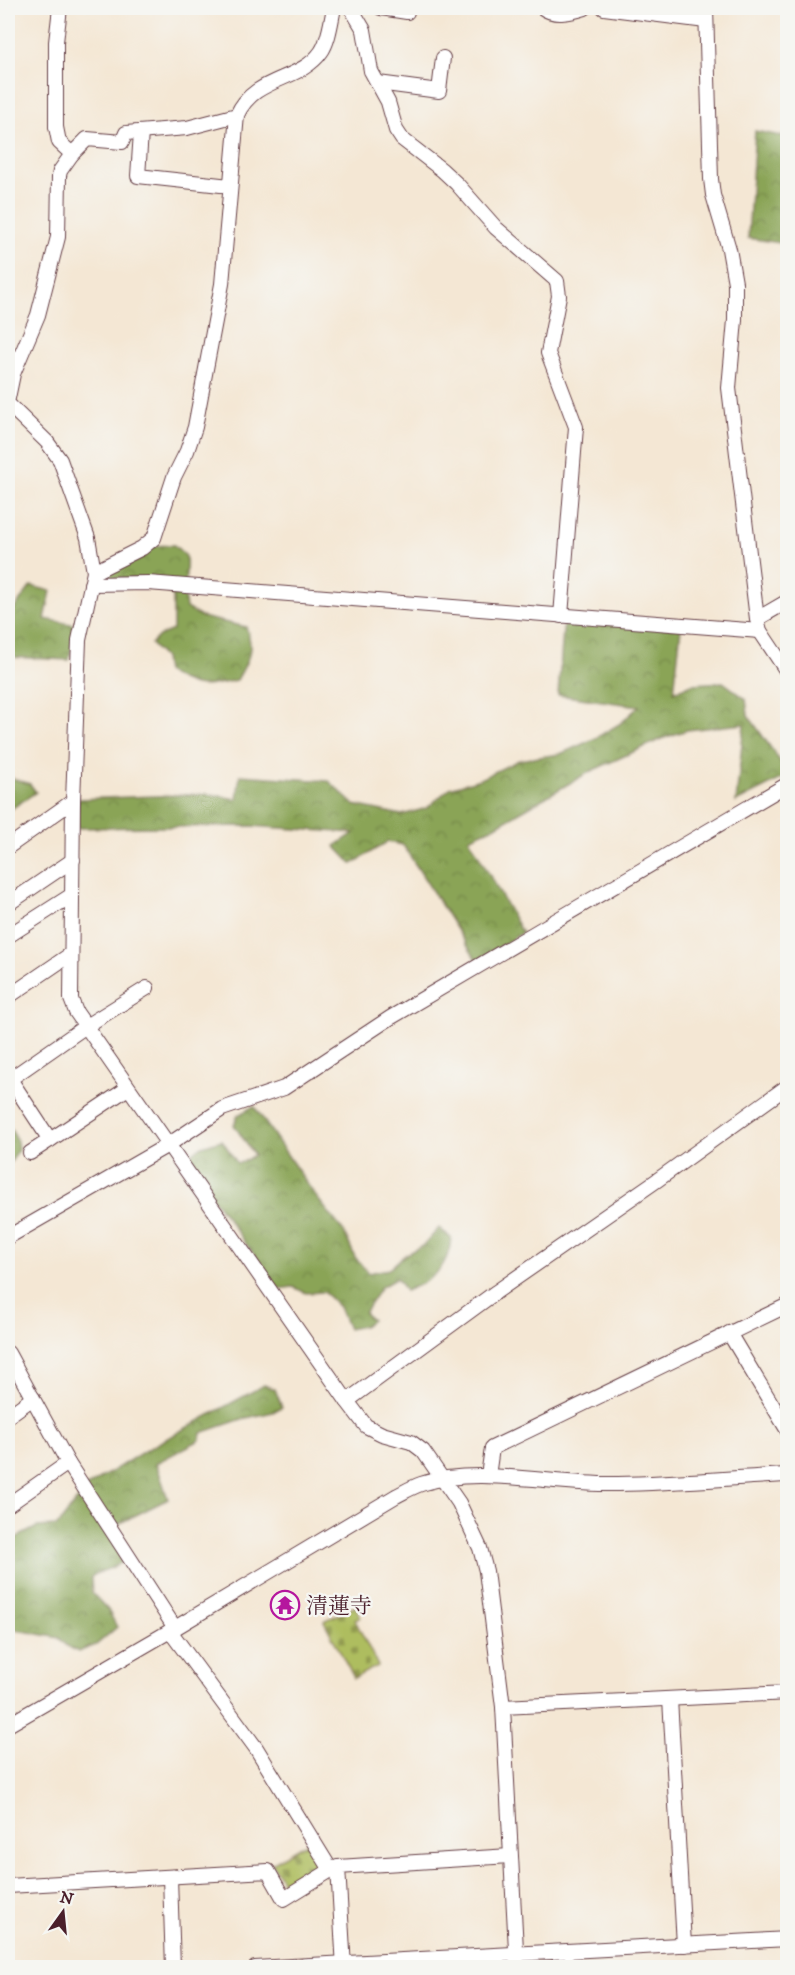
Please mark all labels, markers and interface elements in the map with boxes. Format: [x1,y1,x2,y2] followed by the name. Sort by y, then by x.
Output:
[269,1589,301,1621] temple icon: 清蓮寺
[306,1593,372,1620] place label: 清蓮寺
[33,1882,93,1942] north arrow
[58,1887,76,1910] text: N

